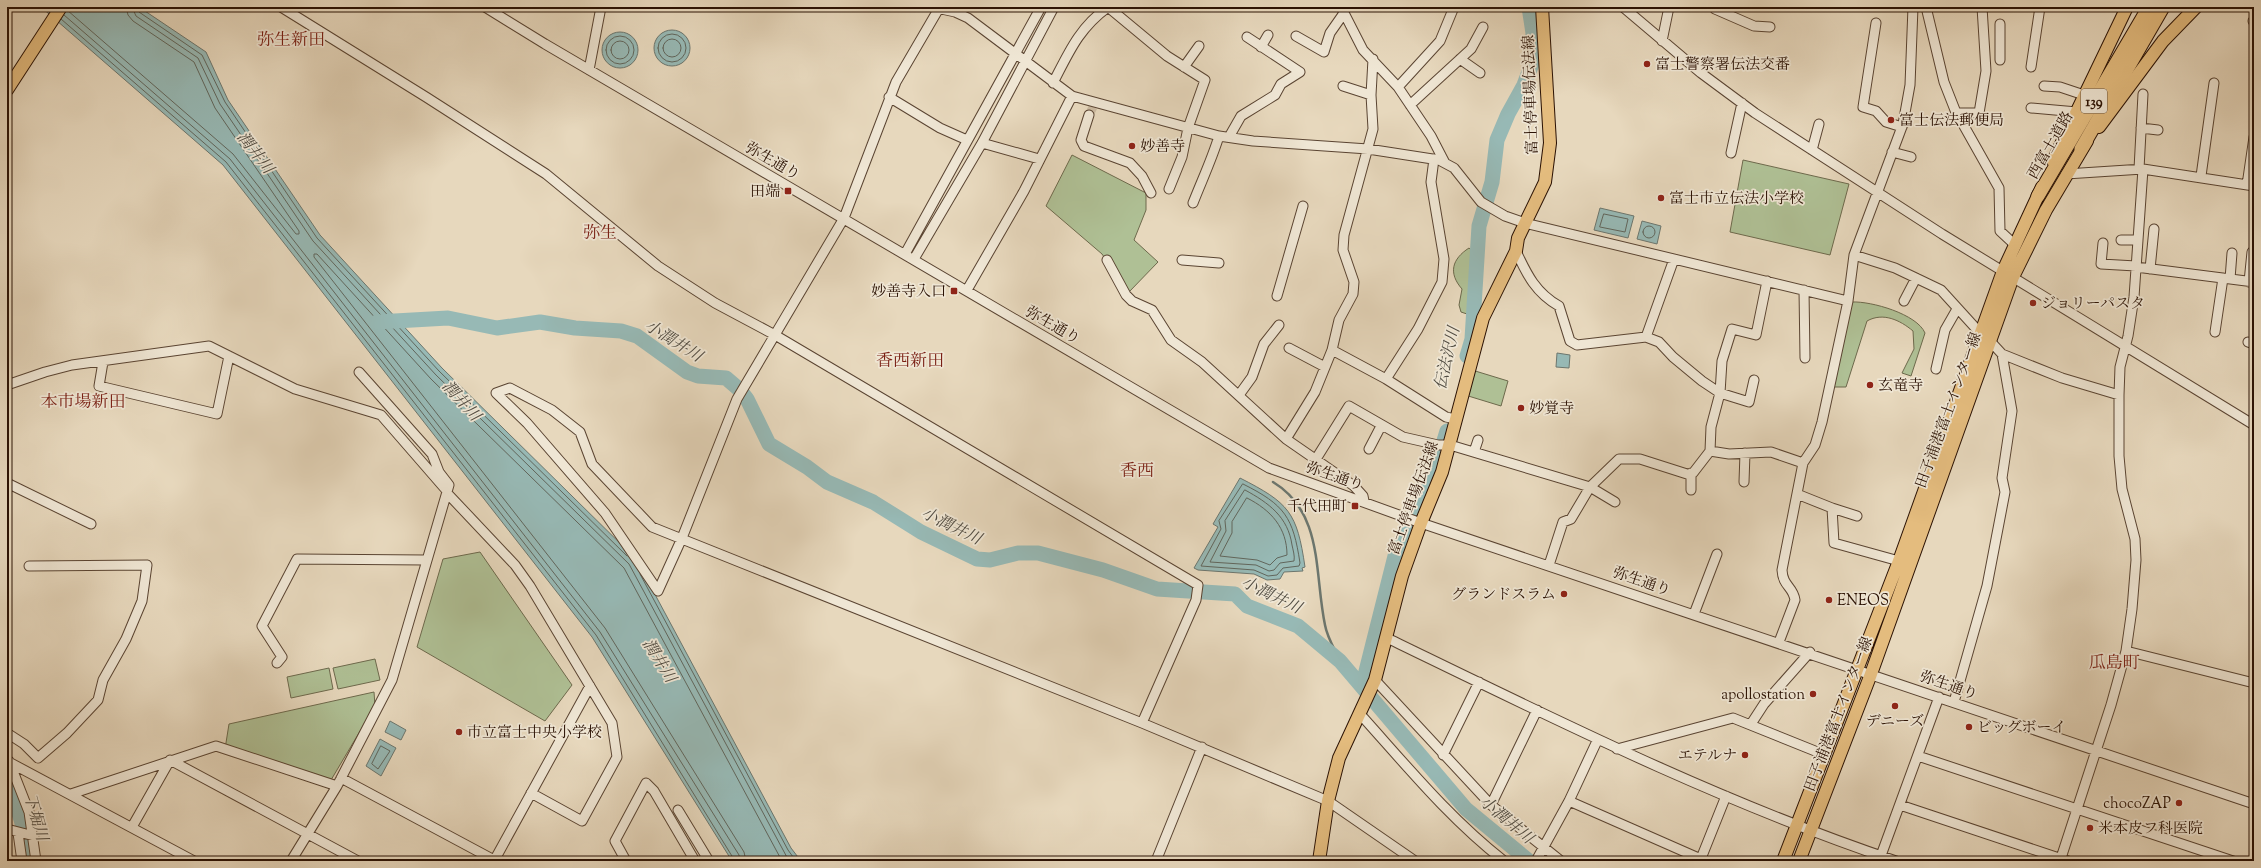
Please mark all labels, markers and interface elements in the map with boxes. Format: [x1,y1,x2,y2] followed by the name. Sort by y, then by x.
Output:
[257,29,325,53] district label: 弥生新田
[1519,35,1544,155] street label: 富士停車場伝法線
[1655,55,1790,76] place label: 富士警察署伝法交番
[1642,59,1652,69] marker: 富士警察署伝法交番
[2081,89,2107,113] road number: 139
[2023,108,2079,183] street label: 西富士道路
[1899,111,2004,132] place label: 富士伝法郵便局
[1886,115,1896,125] marker: 富士伝法郵便局
[230,128,279,181] water label: 潤井川
[1140,137,1185,158] place label: 妙善寺
[741,138,803,186] street label: 弥生通り
[1127,141,1137,151] marker: 妙善寺
[750,182,780,203] place label: 田端
[783,186,793,196] marker: 田端
[1669,189,1804,210] place label: 富士市立伝法小学校
[1656,193,1666,203] marker: 富士市立伝法小学校
[583,222,617,246] district label: 弥生
[871,282,946,303] place label: 妙善寺入口
[949,286,959,296] marker: 妙善寺入口
[2041,294,2145,315] place label: ジョリーパスタ
[2028,298,2038,308] marker: ジョリーパスタ
[1021,302,1083,350] street label: 弥生通り
[639,315,708,370] water label: 小潤井川
[1430,323,1467,392] water label: 伝法沢川
[1911,330,1987,491] street label: 田子浦港富士インター線
[876,350,944,374] district label: 香西新田
[436,376,486,429] water label: 潤井川
[1878,376,1923,397] place label: 玄竜寺
[1865,380,1875,390] marker: 玄竜寺
[41,391,126,415] district label: 本市場新田
[1529,399,1574,420] place label: 妙覚寺
[1516,403,1526,413] marker: 妙覚寺
[1384,439,1445,558] street label: 富士停車場伝法線
[1303,458,1366,497] street label: 弥生通り
[1120,460,1154,484] district label: 香西
[1287,497,1347,518] place label: 千代田町
[1350,501,1360,511] marker: 千代田町
[917,503,986,552] water label: 小潤井川
[1610,563,1673,602] street label: 弥生通り
[1237,572,1306,621] water label: 小潤井川
[1451,585,1556,606] place label: グランドスラム
[1559,589,1569,599] marker: グランドスラム
[1837,591,1889,612] place label: ENEOS
[1824,595,1834,605] marker: ENEOS
[1800,634,1879,795] street label: 田子浦港富士インター線
[635,635,681,689] water label: 潤井川
[2089,652,2140,676] district label: 瓜島町
[1917,667,1980,706] street label: 弥生通り
[1721,685,1805,706] place label: apollostation
[1808,689,1818,699] marker: apollostation
[1890,701,1900,711] marker: デニーズ
[1866,712,1924,733] place label: デニーズ
[1977,718,2066,739] place label: ビッグボーイ
[1964,722,1974,732] marker: ビッグボーイ
[467,723,602,744] place label: 市立富士中央小学校
[454,727,464,737] marker: 市立富士中央小学校
[1678,746,1737,767] place label: エテルナ
[1740,750,1750,760] marker: エテルナ
[17,791,53,846] water label: 下堀川
[1473,792,1539,852] water label: 小潤井川
[2103,794,2172,815] place label: chocoZAP
[2174,798,2184,808] marker: chocoZAP
[2098,819,2203,840] place label: 米本皮フ科医院
[2085,823,2095,833] marker: 米本皮フ科医院

